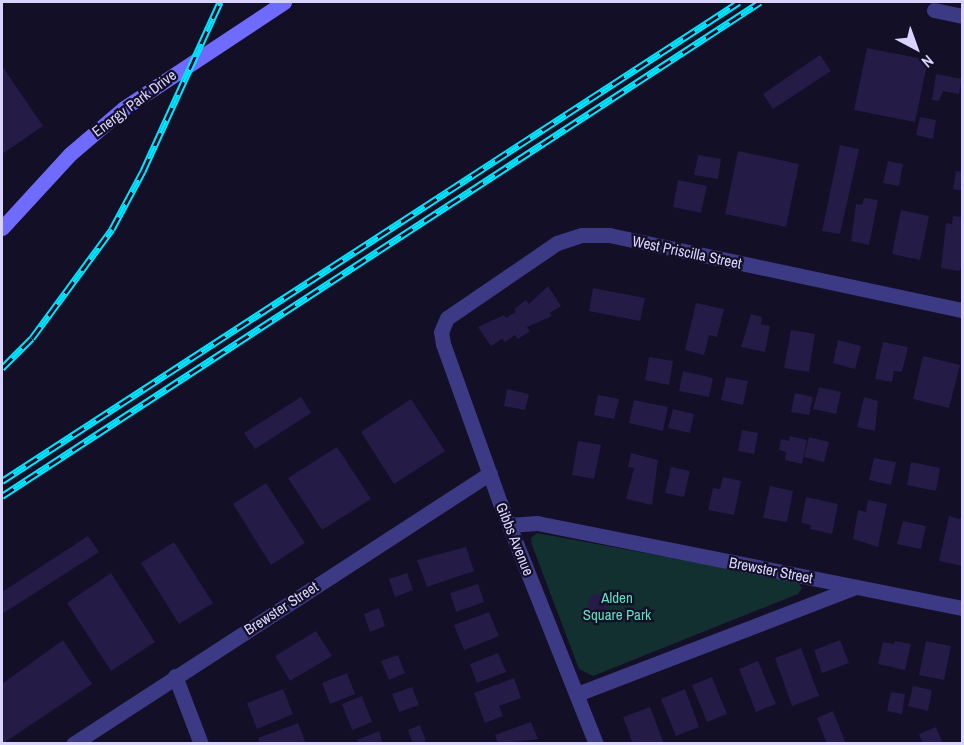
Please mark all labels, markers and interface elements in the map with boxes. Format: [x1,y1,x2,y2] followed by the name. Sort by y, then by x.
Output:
[886,18,946,78] north arrow
[917,50,939,73] text: N
[88,66,180,140] street label: Energy Park Drive
[631,232,743,272] street label: West Priscilla Street
[492,500,538,578] street label: Gibbs Avenue
[728,553,814,587] street label: Brewster Street
[241,577,321,639] street label: Brewster Street
[583,588,651,623] park label: Alden Square Park

